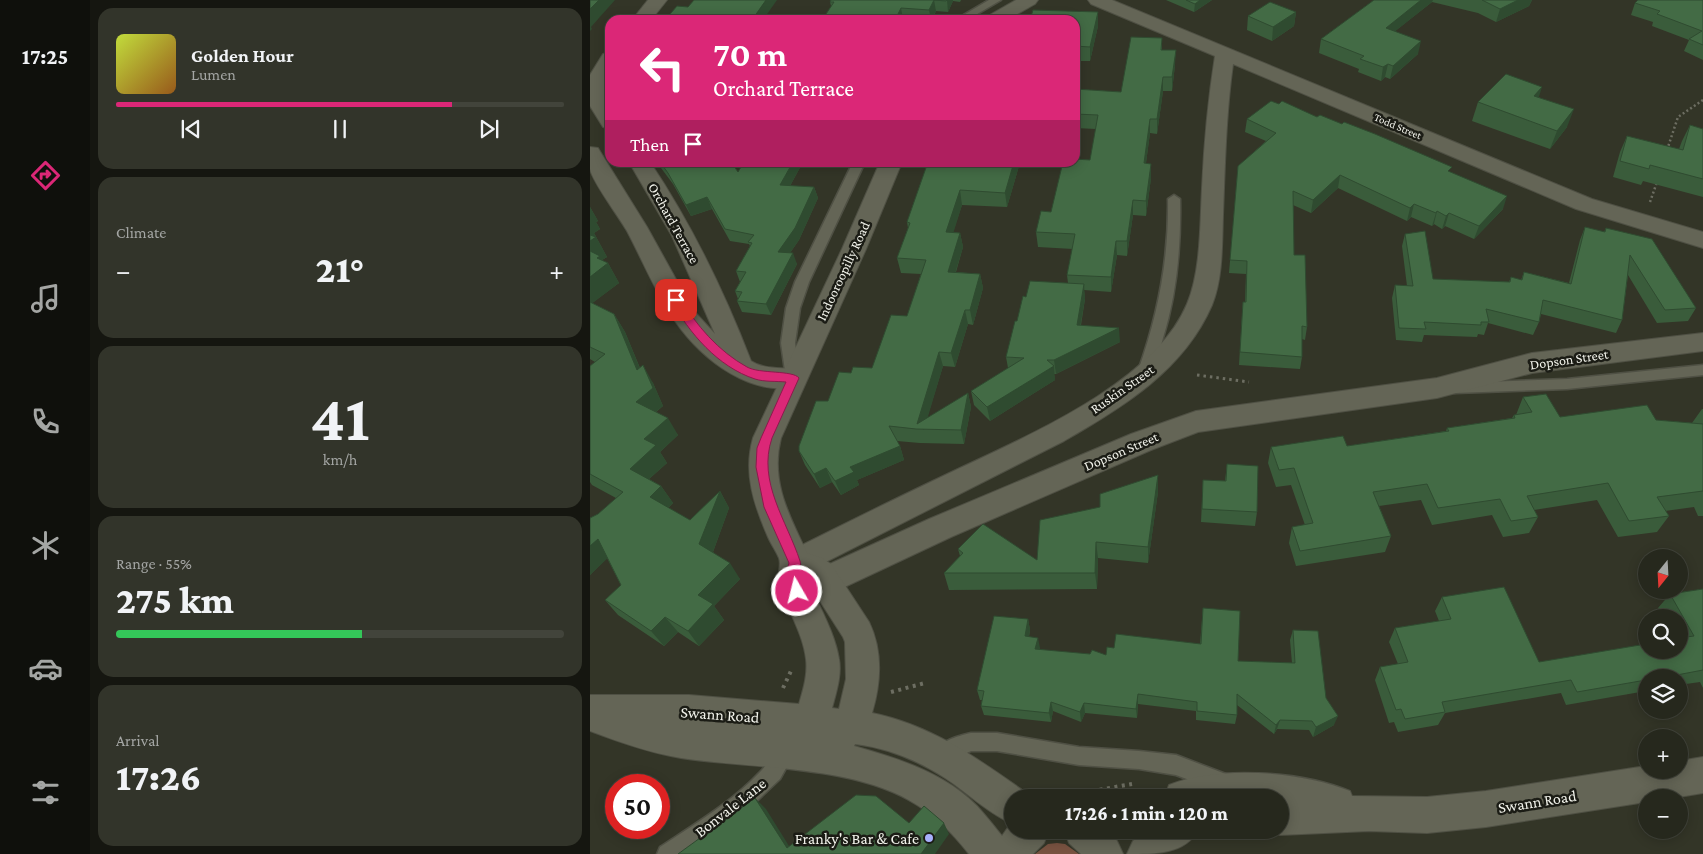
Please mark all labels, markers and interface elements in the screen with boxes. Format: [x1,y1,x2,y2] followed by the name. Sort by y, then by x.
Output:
[630,35,695,100] icon: left
[713,35,787,74] text: 70 m
[22,44,68,69] text: 17:25
[191,45,294,66] text: Golden Hour
[191,66,236,83] text: Lumen
[713,76,854,101] text: Orchard Terrace
[1372,111,1424,142] street label: Todd Street
[177,115,205,143] icon: previous
[326,115,354,143] icon: pause
[475,115,503,143] icon: next
[679,130,707,158] icon: arrive
[630,134,669,155] text: Then
[28,158,63,193] icon: directions
[645,180,703,266] street label: Orchard Terrace
[813,218,873,323] street label: Indooroopilly Road
[116,224,166,241] text: Climate
[316,248,364,290] text: 21°
[116,255,131,286] text: −
[549,255,564,286] text: +
[655,279,697,321] pin
[28,281,63,316] icon: music
[662,286,690,314] icon: arrive
[1529,346,1610,372] street label: Dopson Street
[1087,361,1157,417] street label: Ruskin Street
[310,382,370,454] text: 41
[28,404,63,439] icon: phone
[1082,428,1161,474] street label: Dopson Street
[323,451,357,468] text: km/h
[28,528,63,563] icon: climate
[1638,549,1688,599] north arrow
[1638,549,1688,839] map controls
[116,555,192,572] text: Range · 55%
[770,564,822,616] position arrow
[116,579,234,621] text: 275 km
[1638,609,1688,659] button: search
[28,651,63,686] icon: car
[1638,669,1688,719] button: layers
[680,703,761,726] street label: Swann Road
[1638,729,1688,779] button: +
[116,732,160,749] text: Arrival
[116,756,201,798] text: 17:26
[605,774,670,839] speed limit sign: 50
[692,774,769,840] street label: Bonvale Lane
[28,775,63,810] icon: filters
[1497,787,1578,816] street label: Swann Road
[1638,789,1688,839] button: −
[1065,803,1228,824] text: 17:26 · 1 min · 120 m
[795,830,919,848] place label: Franky's Bar & Cafe
[923,832,935,844] marker: Franky's Bar & Cafe

